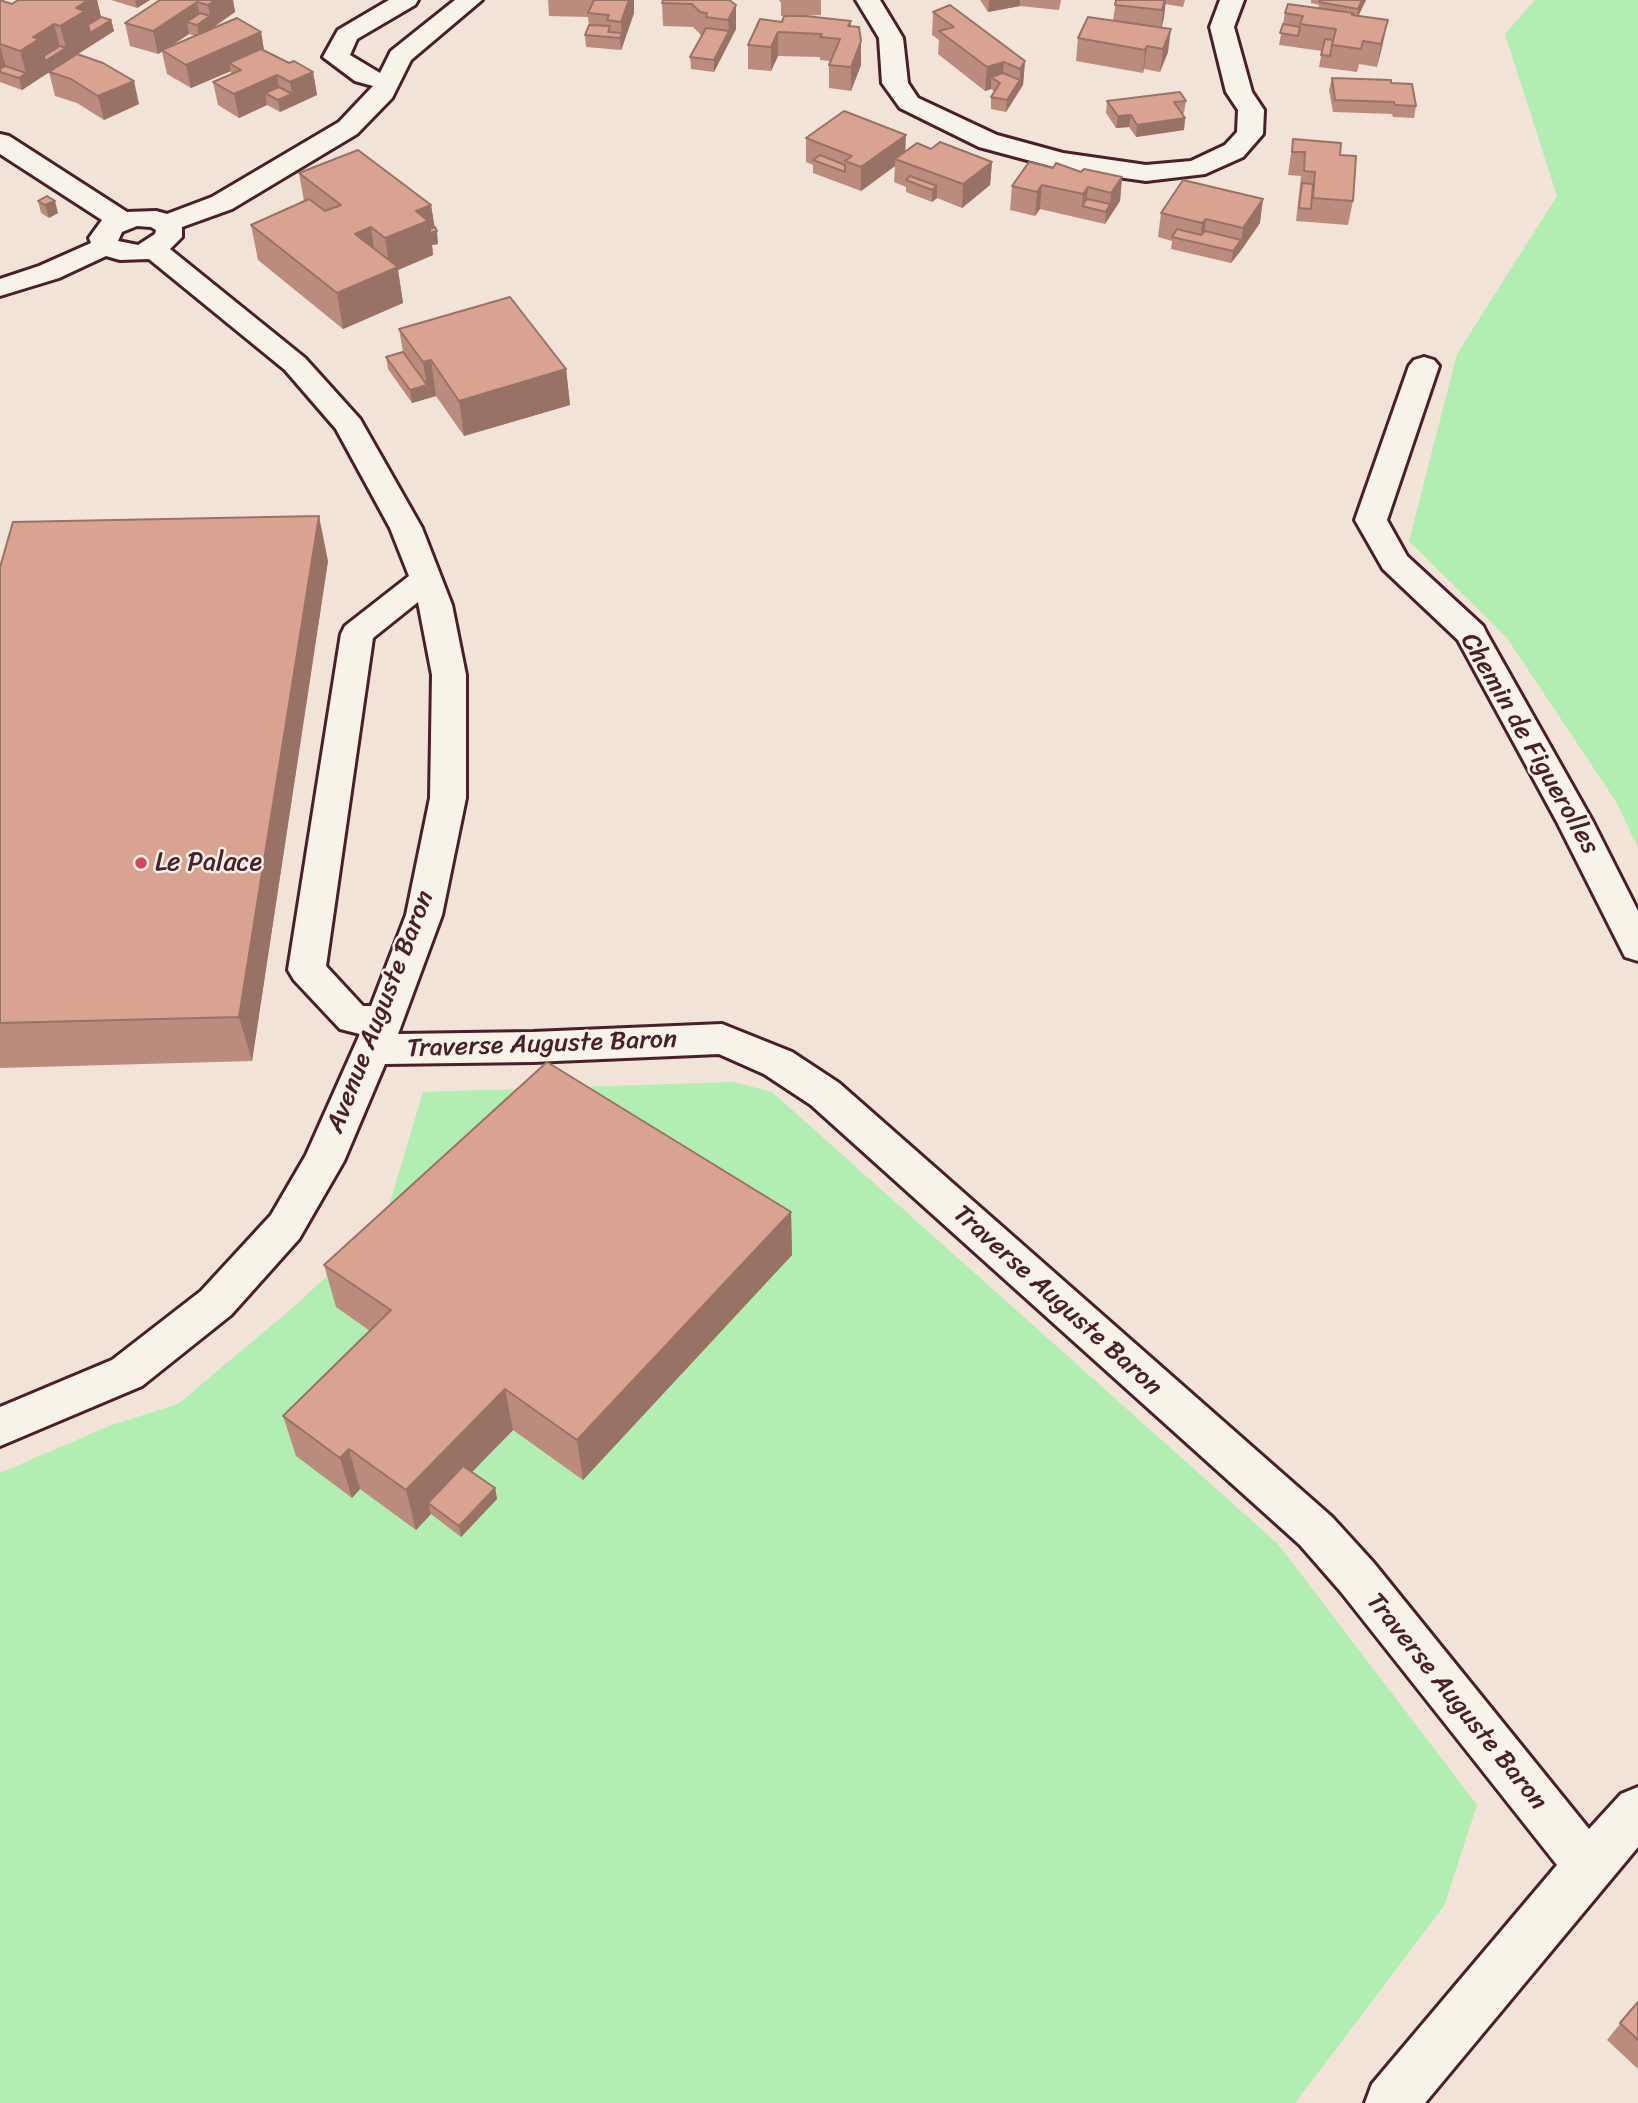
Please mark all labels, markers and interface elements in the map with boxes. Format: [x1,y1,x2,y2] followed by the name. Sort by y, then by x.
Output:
[1453,628,1605,860] street label: Chemin de Figuerolles
[155,847,262,879] place label: Le Palace
[133,855,149,871] marker: Le Palace
[320,887,442,1137] street label: Avenue Auguste Baron
[406,1025,678,1065] street label: Traverse Auguste Baron
[946,1199,1168,1403] street label: Traverse Auguste Baron
[1359,1587,1553,1817] street label: Traverse Auguste Baron

